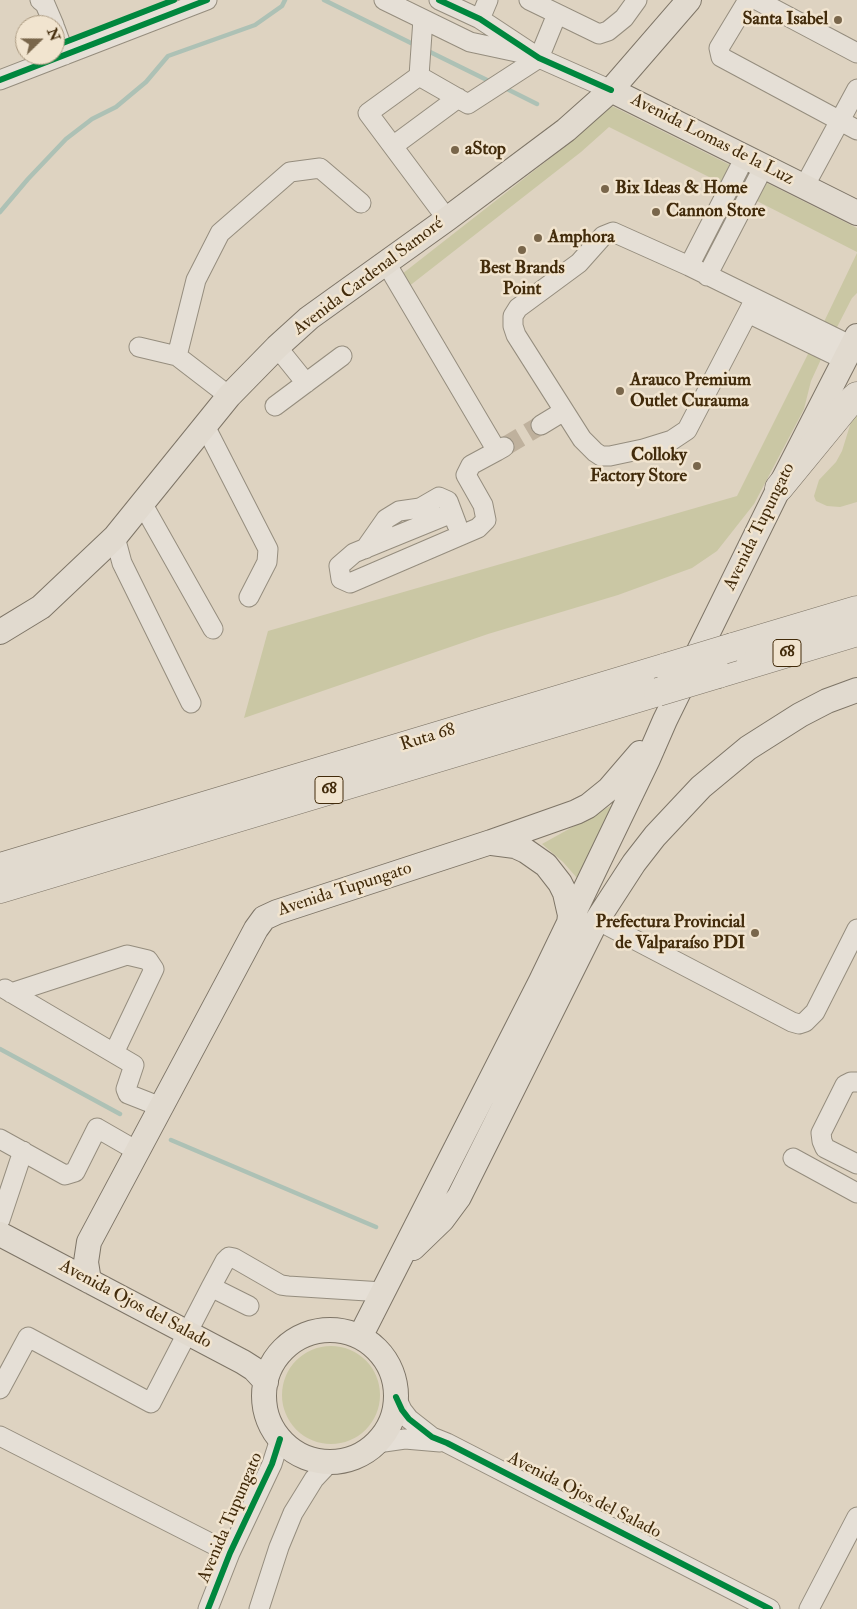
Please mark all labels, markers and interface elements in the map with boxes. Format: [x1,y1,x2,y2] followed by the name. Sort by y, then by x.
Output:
[743,9,828,31] place label: Santa Isabel
[832,14,844,26] marker: Santa Isabel
[15,15,65,65] north arrow
[43,26,64,44] text: N
[627,89,797,191] street label: Avenida Lomas de la Luz
[465,139,506,161] place label: aStop
[449,144,461,156] marker: aStop
[615,178,748,200] place label: Bix Ideas & Home
[599,183,611,195] marker: Bix Ideas & Home
[666,201,765,223] place label: Cannon Store
[650,206,662,218] marker: Cannon Store
[289,213,449,341] street label: Avenida Cardenal Samoré
[548,227,615,249] place label: Amphora
[532,232,544,244] marker: Amphora
[516,244,528,256] marker: Best Brands Point
[479,258,565,300] place label: Best Brands Point
[630,370,751,412] place label: Arauco Premium Outlet Curauma
[614,385,626,397] marker: Arauco Premium Outlet Curauma
[590,445,687,488] place label: Colloky Factory Store
[691,460,703,472] marker: Colloky Factory Store
[720,460,800,594] street label: Avenida Tupungato
[773,640,801,666] road number: 68
[398,719,458,757] street label: Ruta 68
[315,776,343,804] road number: 68
[275,858,415,922] street label: Avenida Tupungato
[596,912,745,954] place label: Prefectura Provincial de Valparaíso PDI
[749,927,761,939] marker: Prefectura Provincial de Valparaíso PDI
[55,1256,215,1354] street label: Avenida Ojos del Salado
[504,1448,664,1544] street label: Avenida Ojos del Salado
[194,1450,268,1586] street label: Avenida Tupungato

